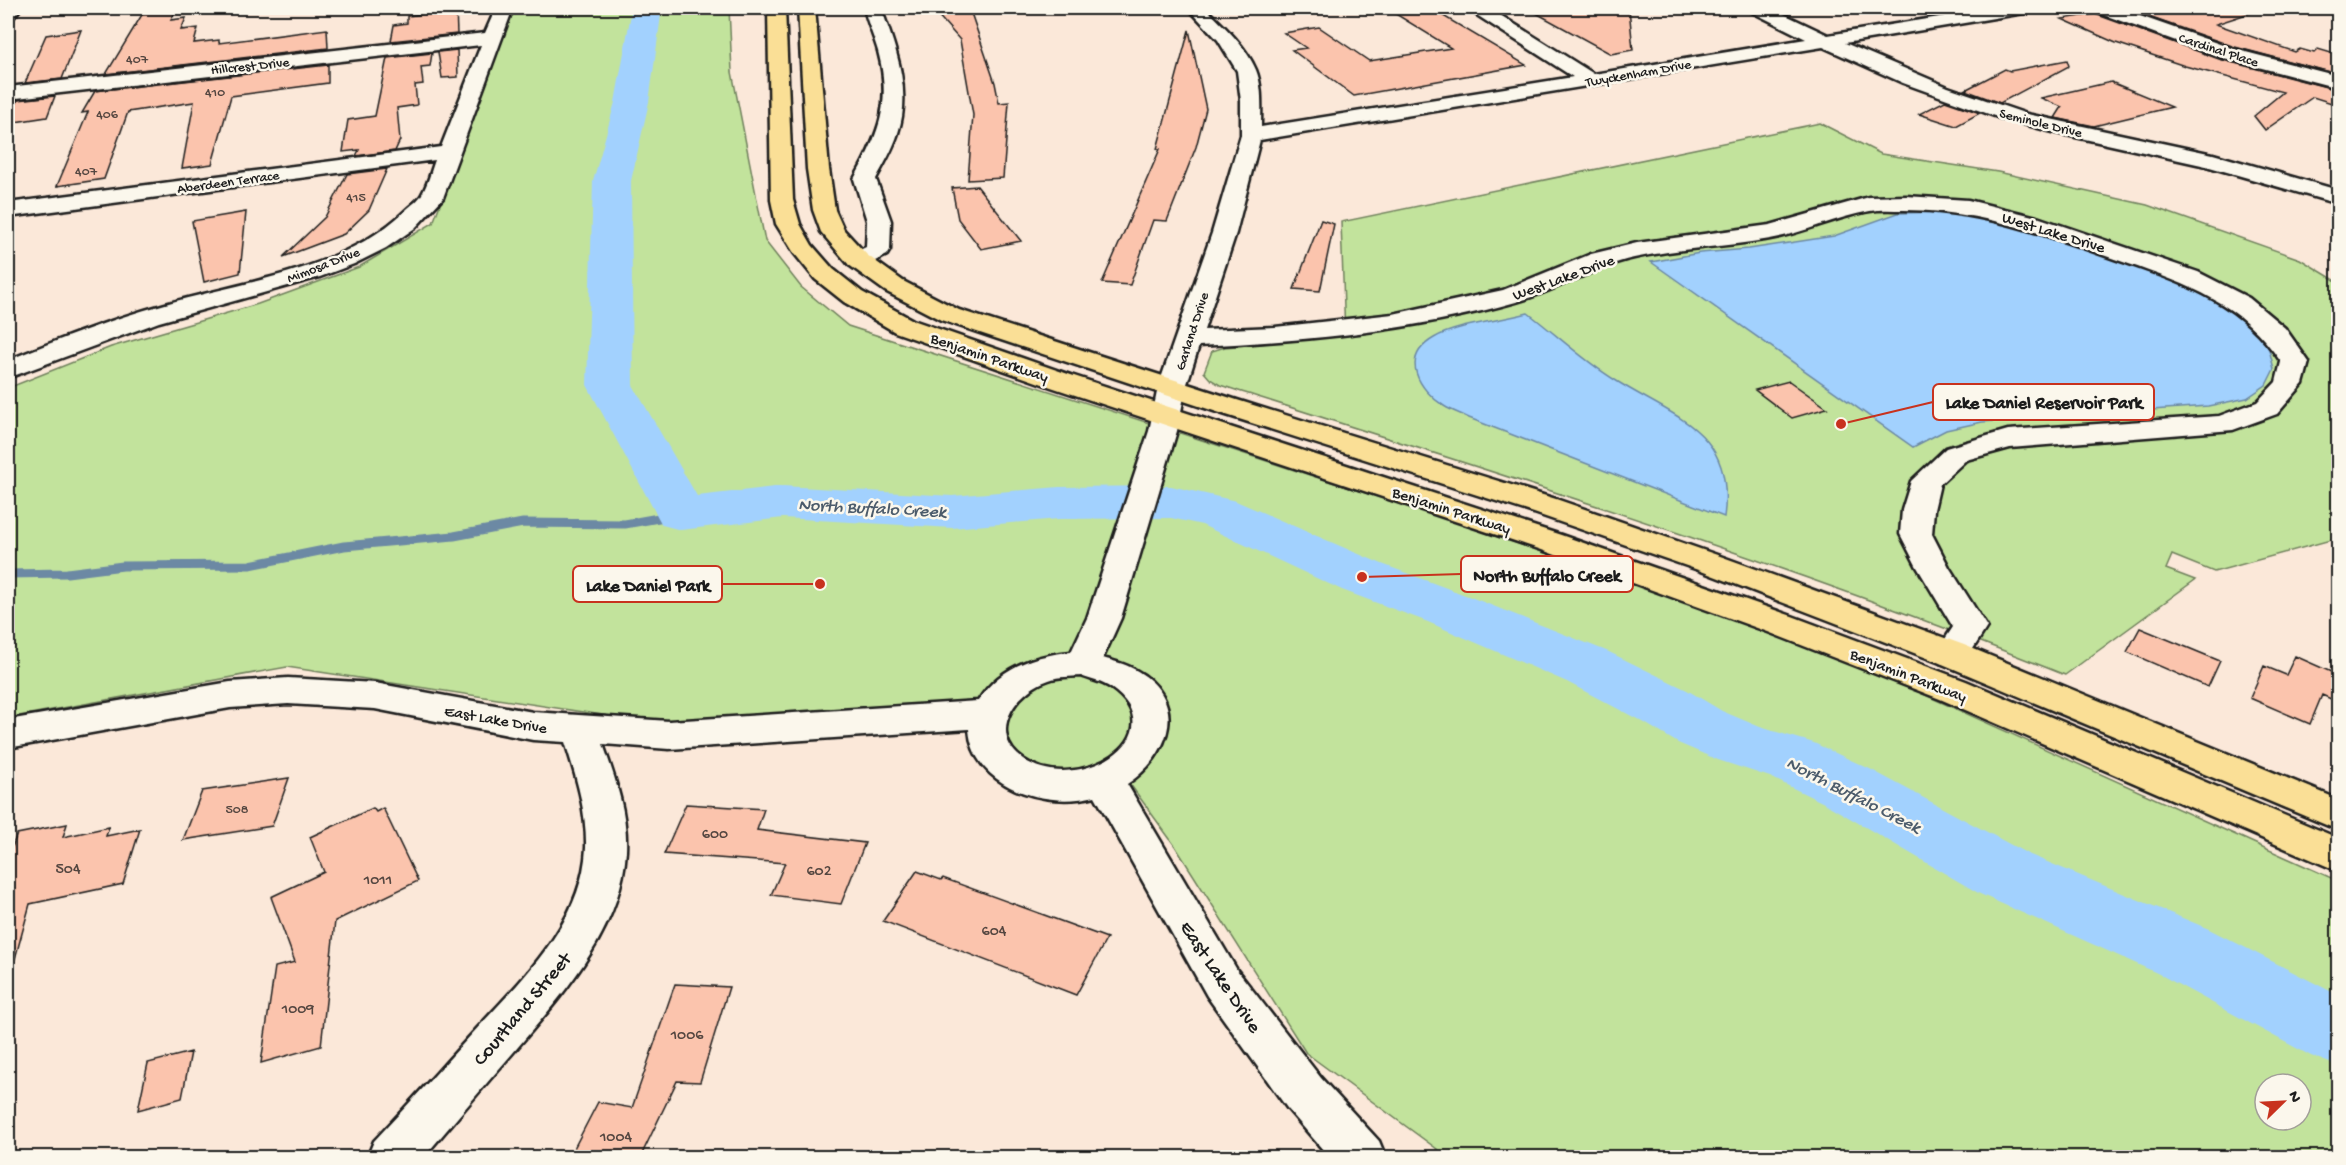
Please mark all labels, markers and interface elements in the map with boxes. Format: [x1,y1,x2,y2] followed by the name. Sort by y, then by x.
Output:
[2176,30,2261,73] street label: Cardinal Place
[126,52,149,69] house number: 407
[210,55,291,80] street label: Hillcrest Drive
[1583,57,1693,92] street label: Twyckenham Drive
[205,85,225,102] house number: 410
[1997,106,2084,143] street label: Seminole Drive
[96,107,119,124] house number: 406
[75,164,98,181] house number: 407
[176,168,281,199] street label: Aberdeen Terrace
[346,190,366,207] house number: 415
[1999,210,2108,259] street label: West Lake Drive
[285,244,363,288] street label: Mimosa Drive
[1511,252,1618,306] street label: West Lake Drive
[1173,290,1214,373] street label: Garland Drive
[926,330,1050,388] street label: Benjamin Parkway
[1933,384,2154,420] callout: Lake Daniel Reservoir Park
[1945,394,2144,415] text: Lake Daniel Reservoir Park
[1388,484,1513,540] street label: Benjamin Parkway
[798,495,948,524] water label: North Buffalo Creek
[1461,556,1633,592] callout: North Buffalo Creek
[573,566,722,602] callout: Lake Daniel Park
[1473,567,1623,588] text: North Buffalo Creek
[586,577,712,598] text: Lake Daniel Park
[1846,646,1969,708] street label: Benjamin Parkway
[443,703,549,740] street label: East Lake Drive
[1782,753,1925,840] water label: North Buffalo Creek
[226,802,249,819] house number: 508
[702,826,728,845] house number: 600
[55,861,81,880] house number: 504
[806,863,832,882] house number: 602
[363,872,392,891] house number: 1011
[1173,918,1265,1039] street label: East Lake Drive
[982,923,1007,942] house number: 604
[470,948,579,1072] street label: Courtland Street
[281,1001,314,1020] house number: 1009
[670,1027,704,1046] house number: 1006
[2253,1072,2313,1132] north arrow
[2283,1089,2305,1106] text: N
[599,1129,633,1148] house number: 1004

